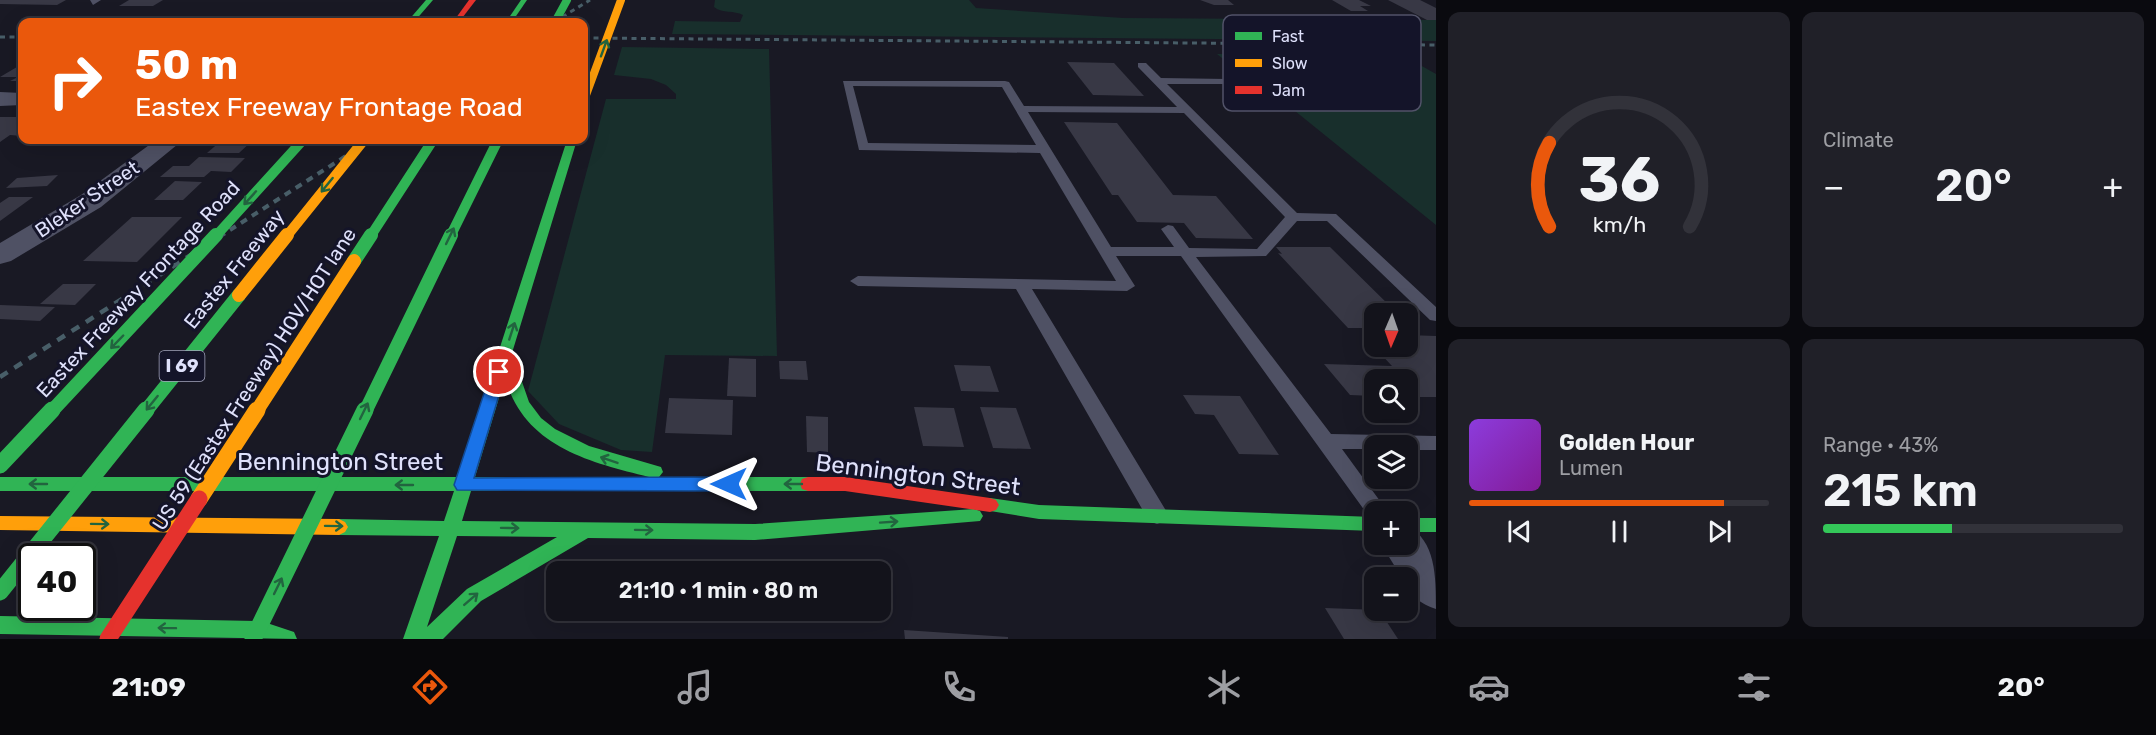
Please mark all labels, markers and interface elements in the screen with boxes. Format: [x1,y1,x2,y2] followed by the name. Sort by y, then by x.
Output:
[1223,15,1421,111] legend
[1272,27,1304,46] text: Fast
[599,39,610,58] one-way arrow
[135,40,238,90] text: 50 m
[36,42,114,120] icon: right
[1272,54,1308,73] text: Slow
[1272,81,1305,100] text: Jam
[135,91,523,123] text: Eastex Freeway Frontage Road
[1823,128,1894,152] text: Climate
[1578,143,1660,217] text: 36
[30,155,144,243] street label: Bleker Street
[1935,159,2012,212] text: 20°
[1823,167,1844,206] text: −
[2102,167,2123,206] text: +
[31,176,245,402] street label: Eastex Freeway Frontage Road
[320,177,334,192] one-way arrow
[243,191,257,206] one-way arrow
[179,205,289,333] street label: Eastex Freeway
[1592,212,1646,237] text: km/h
[147,223,361,535] street label: US 59 (Eastex Freeway) HOV/HOT lane
[445,228,456,246] one-way arrow
[1364,303,1418,357] north arrow
[1364,303,1418,621] map controls
[507,322,518,341] one-way arrow
[110,334,125,349] one-way arrow
[473,346,524,397] pin
[160,351,204,381] road number: I 69
[482,355,515,388] icon: arrive
[1364,369,1418,423] button: search
[146,394,159,410] one-way arrow
[359,403,370,421] one-way arrow
[1559,429,1694,456] text: Golden Hour
[1823,433,1938,457] text: Range · 43%
[1364,435,1418,489] button: layers
[237,448,443,476] street label: Bennington Street
[814,449,1022,501] street label: Bennington Street
[697,452,761,516] position arrow
[600,454,619,465] one-way arrow
[1559,456,1623,480] text: Lumen
[1823,464,1978,517] text: 215 km
[28,478,48,490] one-way arrow
[784,478,804,490] one-way arrow
[395,479,415,491] one-way arrow
[1364,501,1418,555] button: +
[1503,515,1536,548] icon: previous
[1603,515,1636,548] icon: pause
[1703,515,1736,548] icon: next
[879,517,899,528] one-way arrow
[90,518,110,530] one-way arrow
[324,520,344,532] one-way arrow
[499,522,519,534] one-way arrow
[634,524,654,536] one-way arrow
[18,543,96,621] speed limit sign: 40
[1364,567,1418,621] button: −
[619,577,818,604] text: 21:10 · 1 min · 80 m
[273,578,285,596] one-way arrow
[463,592,479,605] one-way arrow
[158,622,178,634] one-way arrow
[409,666,451,708] icon: directions
[674,666,716,708] icon: music
[938,666,980,708] icon: phone
[1203,666,1245,708] icon: climate
[1468,666,1510,708] icon: car
[1733,666,1775,708] icon: filters
[111,671,186,703] text: 21:09
[1998,671,2045,703] text: 20°

